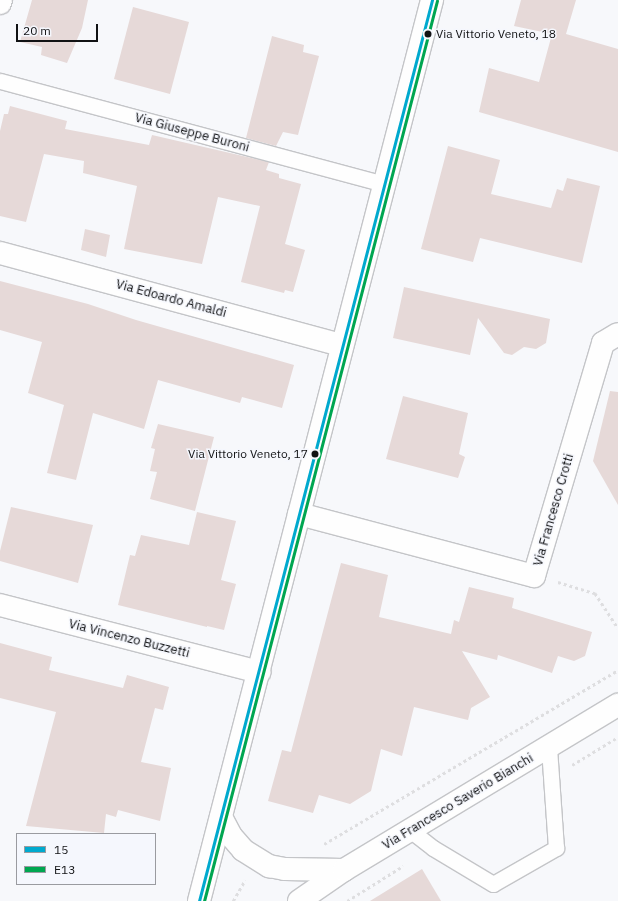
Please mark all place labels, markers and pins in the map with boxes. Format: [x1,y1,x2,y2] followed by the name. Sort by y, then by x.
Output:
[436,27,556,41] place label: Via Vittorio Veneto, 18
[423,29,433,39] marker: Via Vittorio Veneto, 18
[188,447,308,461] place label: Via Vittorio Veneto, 17
[310,449,320,459] marker: Via Vittorio Veneto, 17

